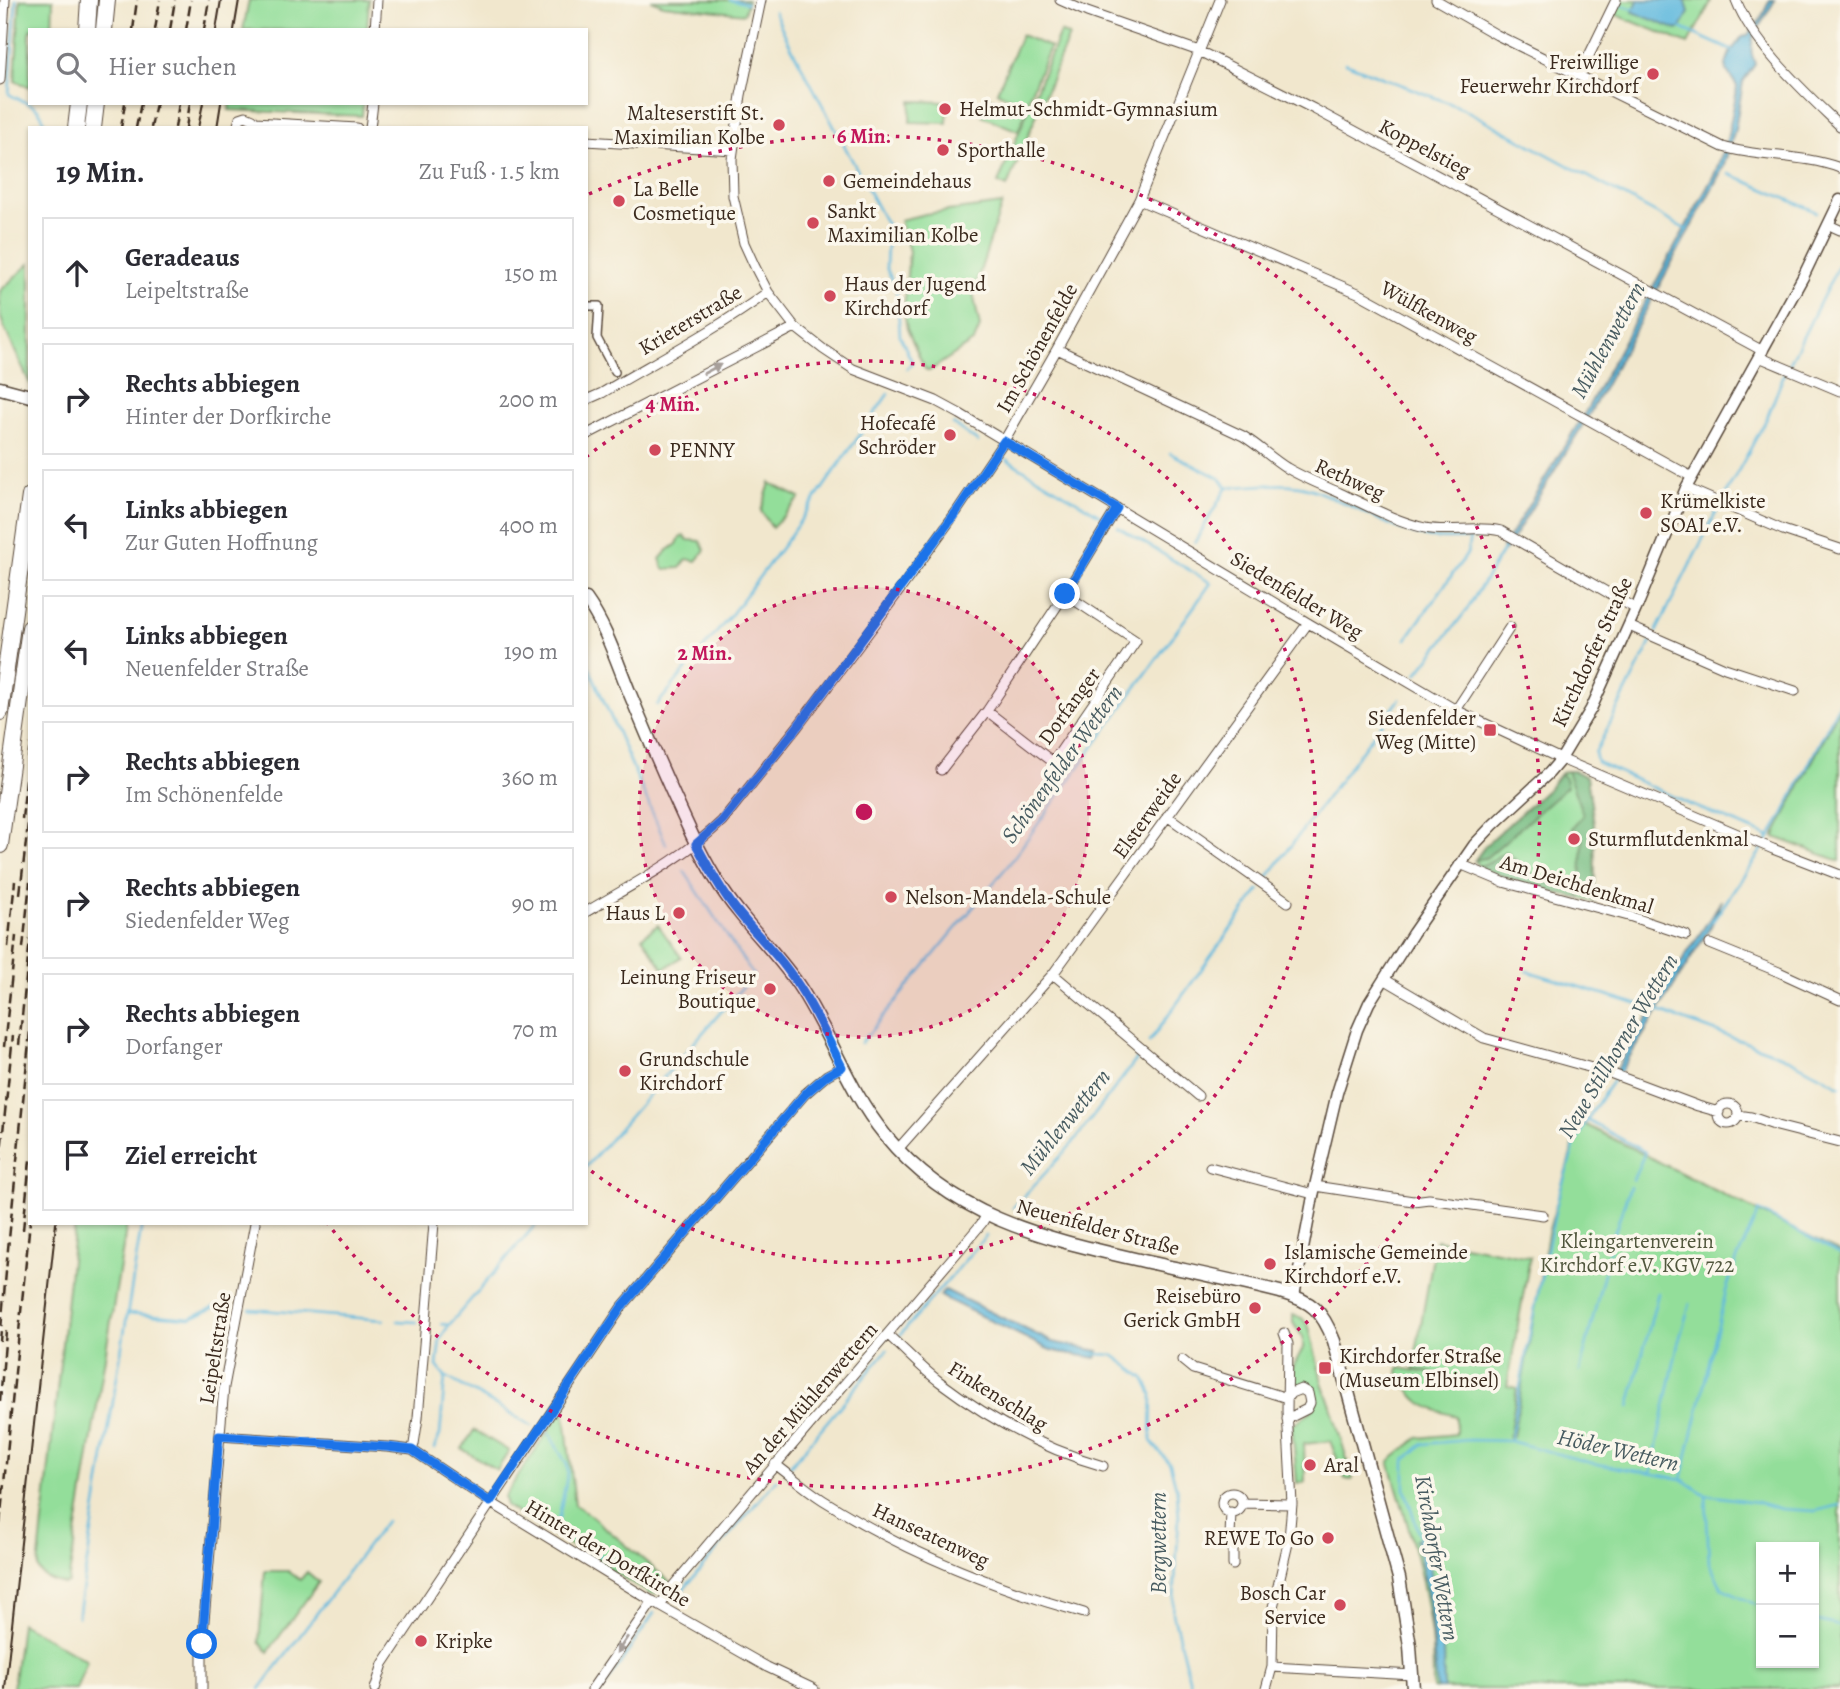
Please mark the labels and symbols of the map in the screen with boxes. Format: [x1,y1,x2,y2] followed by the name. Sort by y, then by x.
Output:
[1460,48,1642,100] place label: Freiwillige Feuerwehr Kirchdorf
[1645,66,1661,82] marker: Freiwillige Feuerwehr Kirchdorf
[959,95,1218,123] place label: Helmut-Schmidt-Gymnasium
[614,99,765,151] place label: Malteserstift St. Maximilian Kolbe
[937,101,953,117] marker: Helmut-Schmidt-Gymnasium
[1374,112,1476,184] street label: Koppelstieg
[771,117,787,133] marker: Malteserstift St. Maximilian Kolbe
[837,122,891,150] text: 6 Min.
[957,136,1045,164] place label: Sporthalle
[935,142,951,158] marker: Sporthalle
[843,167,972,195] place label: Gemeindehaus
[821,173,837,189] marker: Gemeindehaus
[633,175,736,227] place label: La Belle Cosmetique
[611,193,627,209] marker: La Belle Cosmetique
[827,197,978,249] place label: Sankt Maximilian Kolbe
[805,215,821,231] marker: Sankt Maximilian Kolbe
[844,270,987,322] place label: Haus der Jugend Kirchdorf
[1375,273,1483,350] street label: Wülfkenweg
[1563,276,1653,404] water label: Mühlenwettern
[633,278,747,362] street label: Krieterstraße
[990,278,1084,418] street label: Im Schönenfelde
[822,288,838,304] marker: Haus der Jugend Kirchdorf
[702,364,722,375] one-way arrow
[646,390,700,418] text: 4 Min.
[858,409,936,461] place label: Hofecafé Schröder
[942,427,958,443] marker: Hofecafé Schröder
[669,436,735,464] place label: PENNY
[647,442,663,458] marker: PENNY
[1311,451,1390,507] street label: Rethweg
[1660,487,1766,539] place label: Krümelkiste SOAL e.V.
[1638,505,1654,521] marker: Krümelkiste SOAL e.V.
[1225,544,1369,646] street label: Siedenfelder Weg
[1545,572,1639,732] street label: Kirchdorfer Straße
[1049,578,1080,609] route end
[677,639,733,667] text: 2 Min.
[1031,662,1107,750] street label: Dorfanger
[994,679,1130,849] water label: Schönenfelder Wettern
[1368,704,1476,756] place label: Siedenfelder Weg (Mitte)
[1482,722,1498,738] marker: Siedenfelder Weg (Mitte)
[1106,766,1188,864] street label: Elsterweide
[852,800,876,824] centre of rings
[1588,825,1748,853] place label: Sturmflutdenkmal
[1566,831,1582,847] marker: Sturmflutdenkmal
[1496,847,1657,921] street label: Am Deichdenkmal
[905,883,1111,911] place label: Nelson-Mandela-Schule
[883,889,899,905] marker: Nelson-Mandela-Schule
[605,899,665,927] place label: Haus L
[671,905,687,921] marker: Haus L
[1551,948,1685,1144] water label: Neue Stillhorner Wettern
[619,963,756,1015] place label: Leinung Friseur Boutique
[762,981,778,997] marker: Leinung Friseur Boutique
[639,1045,749,1097] place label: Grundschule Kirchdorf
[1012,1062,1118,1182] water label: Mühlenwettern
[617,1063,633,1079] marker: Grundschule Kirchdorf
[1013,1192,1183,1262] street label: Neuenfelder Straße
[1540,1227,1734,1279] park label: Kleingartenverein Kirchdorf e.V. KGV 722
[1284,1238,1468,1290] place label: Islamische Gemeinde Kirchdorf e.V.
[1262,1256,1278,1272] marker: Islamische Gemeinde Kirchdorf e.V.
[1123,1282,1241,1334] place label: Reisebüro Gerick GmbH
[192,1290,238,1406] street label: Leipeltstraße
[1247,1300,1263,1316] marker: Reisebüro Gerick GmbH
[736,1316,884,1481] street label: An der Mühlenwettern
[1339,1342,1502,1394] place label: Kirchdorfer Straße (Museum Elbinsel)
[943,1354,1054,1438] street label: Finkenschlag
[1317,1360,1333,1376] marker: Kirchdorfer Straße (Museum Elbinsel)
[1554,1421,1682,1479] water label: Höder Wettern
[1323,1451,1359,1479] place label: Aral
[1302,1457,1318,1473] marker: Aral
[1407,1473,1467,1643] water label: Kirchdorfer Wettern
[520,1492,696,1614] street label: Hinter der Dorfkirche
[1143,1492,1174,1594] water label: Bergwettern
[868,1496,994,1575] street label: Hanseatenweg
[1204,1524,1314,1552] place label: REWE To Go
[1320,1530,1336,1546] marker: REWE To Go
[1240,1579,1326,1631] place label: Bosch Car Service
[1332,1597,1348,1613] marker: Bosch Car Service
[435,1627,493,1655] place label: Kripke
[186,1628,217,1659] route start
[413,1633,429,1649] marker: Kripke
[616,1635,629,1655] one-way arrow

